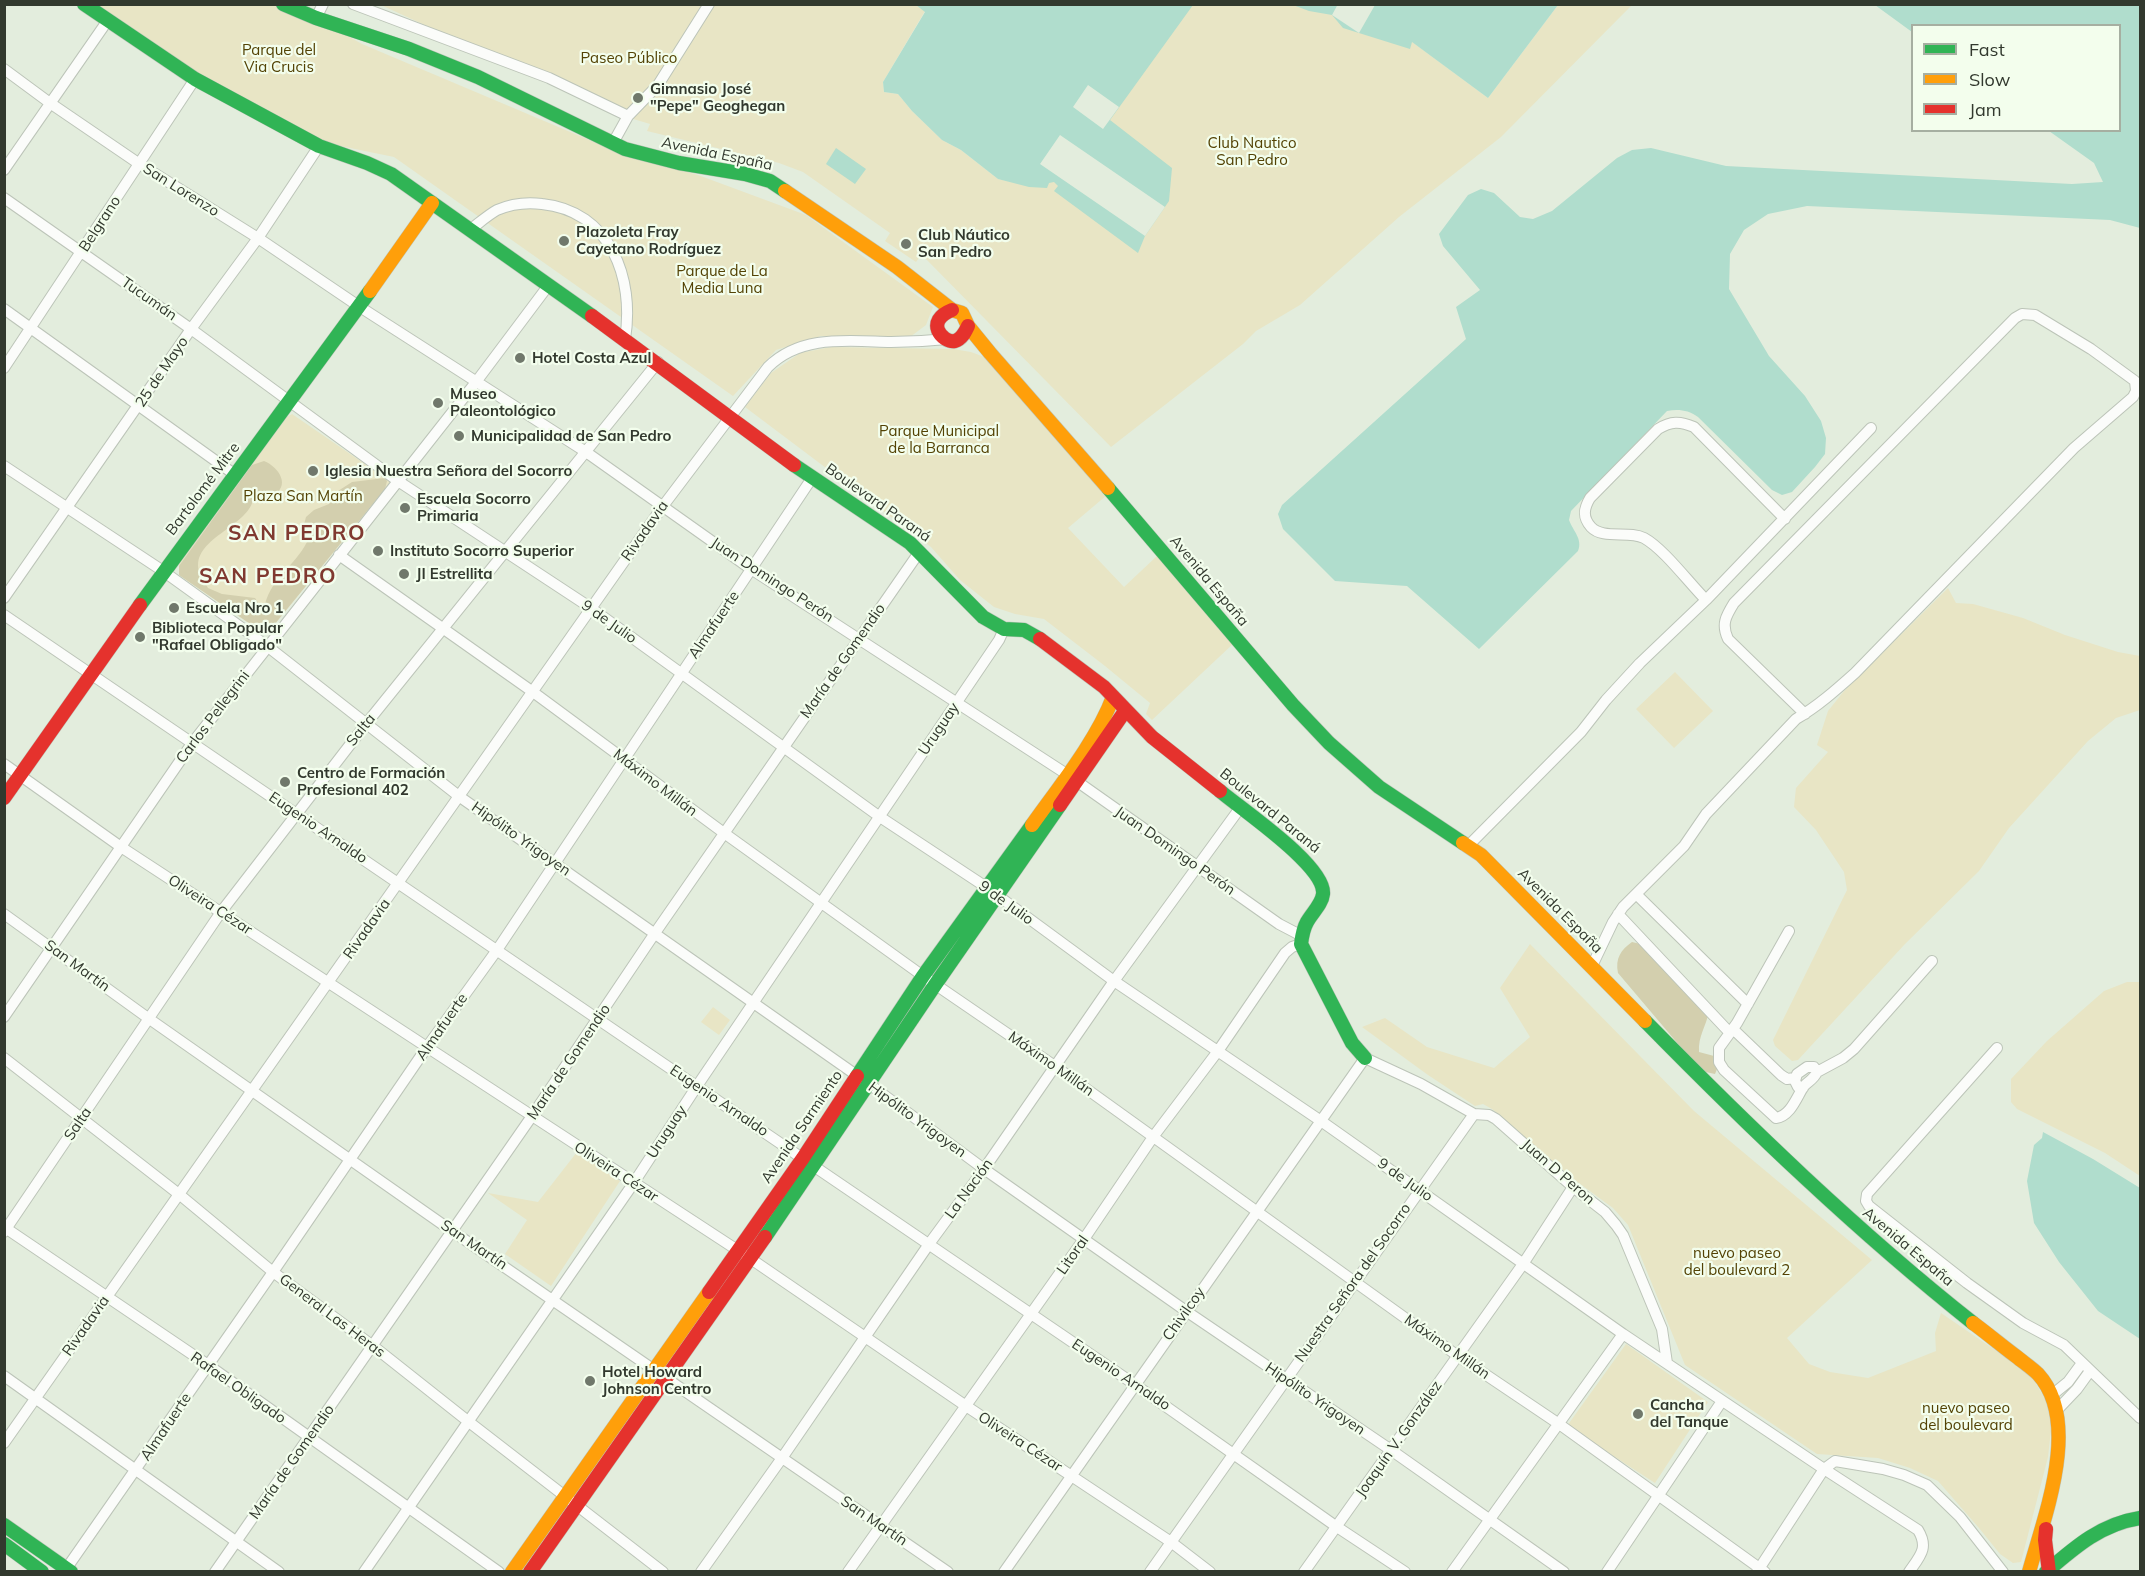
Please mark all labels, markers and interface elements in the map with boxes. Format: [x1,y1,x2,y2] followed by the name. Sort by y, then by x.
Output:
[1911,24,2121,132] legend
[1969,38,2005,61] text: Fast
[242,41,316,76] park label: Parque del Via Crucis
[581,49,677,67] park label: Paseo Público
[1969,68,2010,91] text: Slow
[650,80,785,115] place label: Gimnasio José "Pepe" Geoghegan
[631,91,645,105] marker: Gimnasio José "Pepe" Geoghegan
[1969,98,2002,121] text: Jam
[660,133,774,175] street label: Avenida España
[1208,134,1296,169] park label: Club Nautico San Pedro
[140,160,222,220] street label: San Lorenzo
[75,193,125,255] street label: Belgrano
[576,223,721,258] place label: Plazoleta Fray Cayetano Rodríguez
[918,226,1010,261] place label: Club Náutico San Pedro
[557,234,571,248] marker: Plazoleta Fray Cayetano Rodríguez
[899,237,913,251] marker: Club Náutico San Pedro
[676,262,768,297] park label: Parque de La Media Luna
[118,273,180,325] street label: Tucumán
[132,333,192,411] street label: 25 de Mayo
[532,349,651,367] place label: Hotel Costa Azul
[513,351,527,365] marker: Hotel Costa Azul
[450,385,556,420] place label: Museo Paleontológico
[431,396,445,410] marker: Museo Paleontológico
[879,422,999,457] park label: Parque Municipal de la Barranca
[471,427,671,445] place label: Municipalidad de San Pedro
[452,429,466,443] marker: Municipalidad de San Pedro
[162,439,244,539] street label: Bartolomé Mitre
[822,460,934,546] street label: Boulevard Paraná
[325,462,572,480] place label: Iglesia Nuestra Señora del Socorro
[306,464,320,478] marker: Iglesia Nuestra Señora del Socorro
[243,487,363,505] park label: Plaza San Martín
[417,490,531,525] place label: Escuela Socorro Primaria
[618,497,672,565] street label: Rivadavia
[398,501,412,515] marker: Escuela Socorro Primaria
[228,521,366,547] district label: SAN PEDRO
[1166,532,1252,630] street label: Avenida España
[707,534,837,626] street label: Juan Domingo Perón
[390,542,574,560] place label: Instituto Socorro Superior
[371,544,385,558] marker: Instituto Socorro Superior
[199,564,337,590] district label: SAN PEDRO
[416,565,492,583] place label: JI Estrellita
[397,567,411,581] marker: JI Estrellita
[685,588,743,662] street label: Almafuerte
[578,596,640,648] street label: 9 de Julio
[186,599,283,617] place label: Escuela Nro 1
[797,600,889,722] street label: María de Gomendio
[167,601,181,615] marker: Escuela Nro 1
[152,619,283,654] place label: Biblioteca Popular "Rafael Obligado"
[133,630,147,644] marker: Biblioteca Popular "Rafael Obligado"
[172,667,254,767] street label: Carlos Pellegrini
[915,699,963,759] street label: Uruguay
[343,710,379,750] street label: Salta
[609,746,701,820] street label: Máximo Millán
[297,764,445,799] place label: Centro de Formación Profesional 402
[1216,765,1324,857] street label: Boulevard Paraná
[278,775,292,789] marker: Centro de Formación Profesional 402
[265,788,371,868] street label: Eugenio Arnaldo
[468,798,574,880] street label: Hipólito Yrigoyen
[1112,803,1238,899] street label: Juan Domingo Perón
[1514,865,1606,957] street label: Avenida España
[165,871,255,939] street label: Oliveira Cézar
[975,877,1037,929] street label: 9 de Julio
[340,895,394,963] street label: Rivadavia
[41,936,113,996] street label: San Martín
[412,990,472,1064] street label: Almafuerte
[524,1001,614,1123] street label: María de Gomendio
[1005,1028,1097,1100] street label: Máximo Millán
[666,1061,772,1141] street label: Eugenio Arnaldo
[758,1067,846,1187] street label: Avenida Sarmiento
[865,1078,969,1162] street label: Hipólito Yrigoyen
[643,1102,691,1162] street label: Uruguay
[60,1104,96,1144] street label: Salta
[1518,1135,1598,1209] street label: Juan D Peron
[571,1138,661,1206] street label: Oliveira Cézar
[1374,1154,1436,1206] street label: 9 de Julio
[941,1156,997,1222] street label: La Nación
[1291,1200,1415,1366] street label: Nuestra Señora del Socorro
[1859,1204,1957,1290] street label: Avenida España
[437,1216,511,1274] street label: San Martín
[1053,1232,1093,1278] street label: Litoral
[1684,1244,1790,1279] park label: nuevo paseo del boulevard 2
[276,1270,388,1362] street label: General Las Heras
[1159,1284,1209,1344] street label: Chivilcoy
[59,1292,113,1360] street label: Rivadavia
[1401,1311,1493,1383] street label: Máximo Millán
[1068,1335,1174,1415] street label: Eugenio Arnaldo
[187,1348,289,1428] street label: Rafael Obligado
[1262,1359,1368,1439] street label: Hipólito Yrigoyen
[602,1363,711,1398] place label: Hotel Howard Johnson Centro
[583,1374,597,1388] marker: Hotel Howard Johnson Centro
[1352,1377,1446,1501] street label: Joaquín V. González
[137,1390,195,1464] street label: Almafuerte
[1650,1396,1728,1431] place label: Cancha del Tanque
[1919,1399,2013,1434] park label: nuevo paseo del boulevard
[246,1401,338,1523] street label: María de Gomendio
[1631,1407,1645,1421] marker: Cancha del Tanque
[975,1408,1065,1476] street label: Oliveira Cézar
[837,1492,911,1550] street label: San Martín

